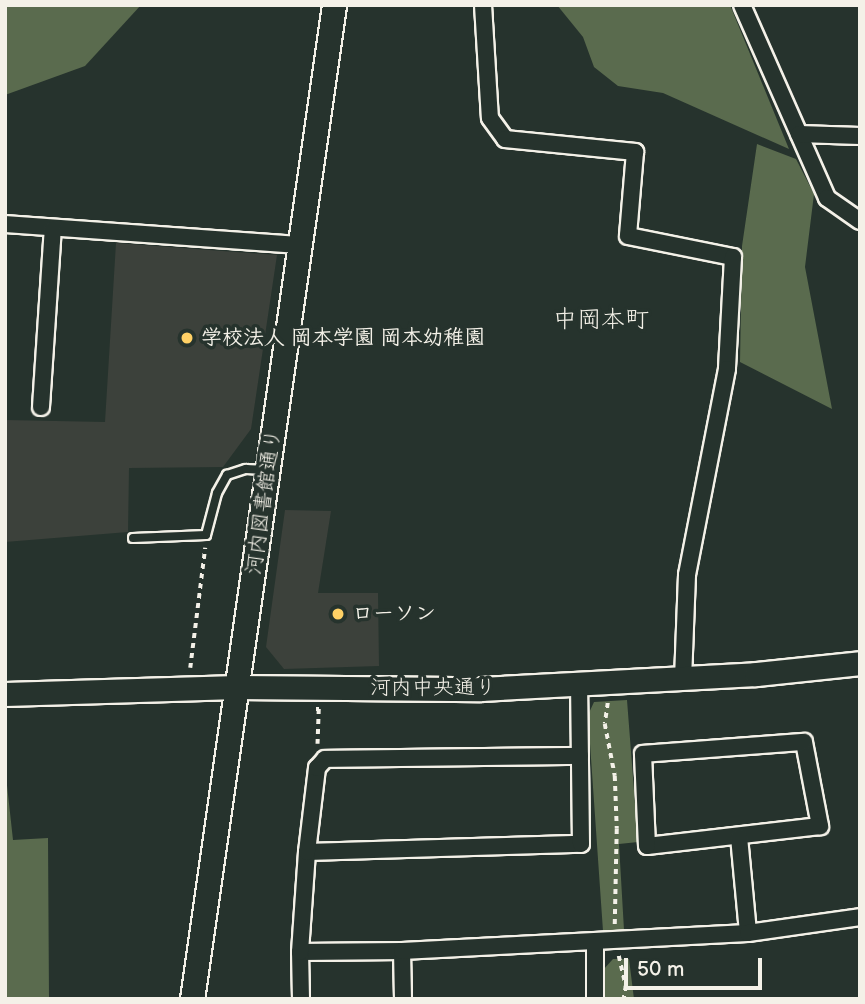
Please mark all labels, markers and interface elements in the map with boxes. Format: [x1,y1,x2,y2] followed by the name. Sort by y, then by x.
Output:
[553,306,649,334] district label: 中岡本町
[201,325,485,351] place label: 学校法人 岡本学園 岡本幼稚園
[179,330,195,346] marker: 学校法人 岡本学園 岡本幼稚園
[241,427,287,577] street label: 河内図書館通り
[352,601,436,627] place label: ローソン
[330,606,346,622] marker: ローソン
[370,675,496,701] street label: 河内中央通り
[627,944,765,988] scale bar
[637,957,684,982] text: 50 m

